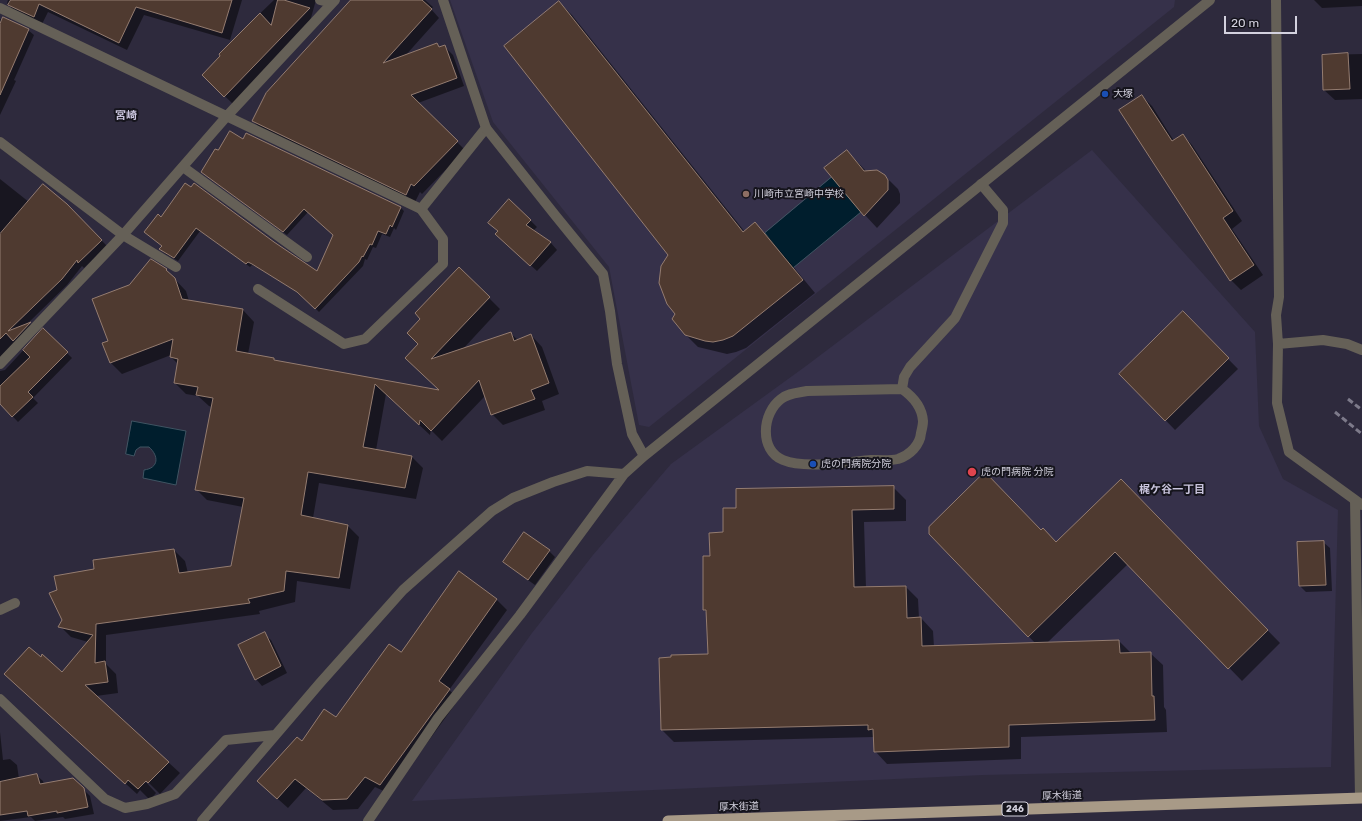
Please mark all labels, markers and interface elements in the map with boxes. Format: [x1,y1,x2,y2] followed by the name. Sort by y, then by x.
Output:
[1226,8,1299,34] scale bar
[1231,16,1259,30] text: 20 m
[1113,88,1133,100] place label: 大塚
[1100,89,1110,99] marker: 大塚
[115,109,137,123] district label: 宮崎
[754,188,844,200] place label: 川崎市立宮崎中学校
[741,189,751,199] marker: 川崎市立宮崎中学校
[821,458,891,470] place label: 虎の門病院分院
[808,459,818,469] marker: 虎の門病院分院
[966,466,978,478] marker: 虎の門病院 分院
[981,466,1053,478] place label: 虎の門病院 分院
[1139,483,1205,497] district label: 梶ケ谷一丁目
[1042,789,1082,803] street label: 厚木街道
[719,800,759,814] street label: 厚木街道
[1002,802,1028,816] road number: 246

